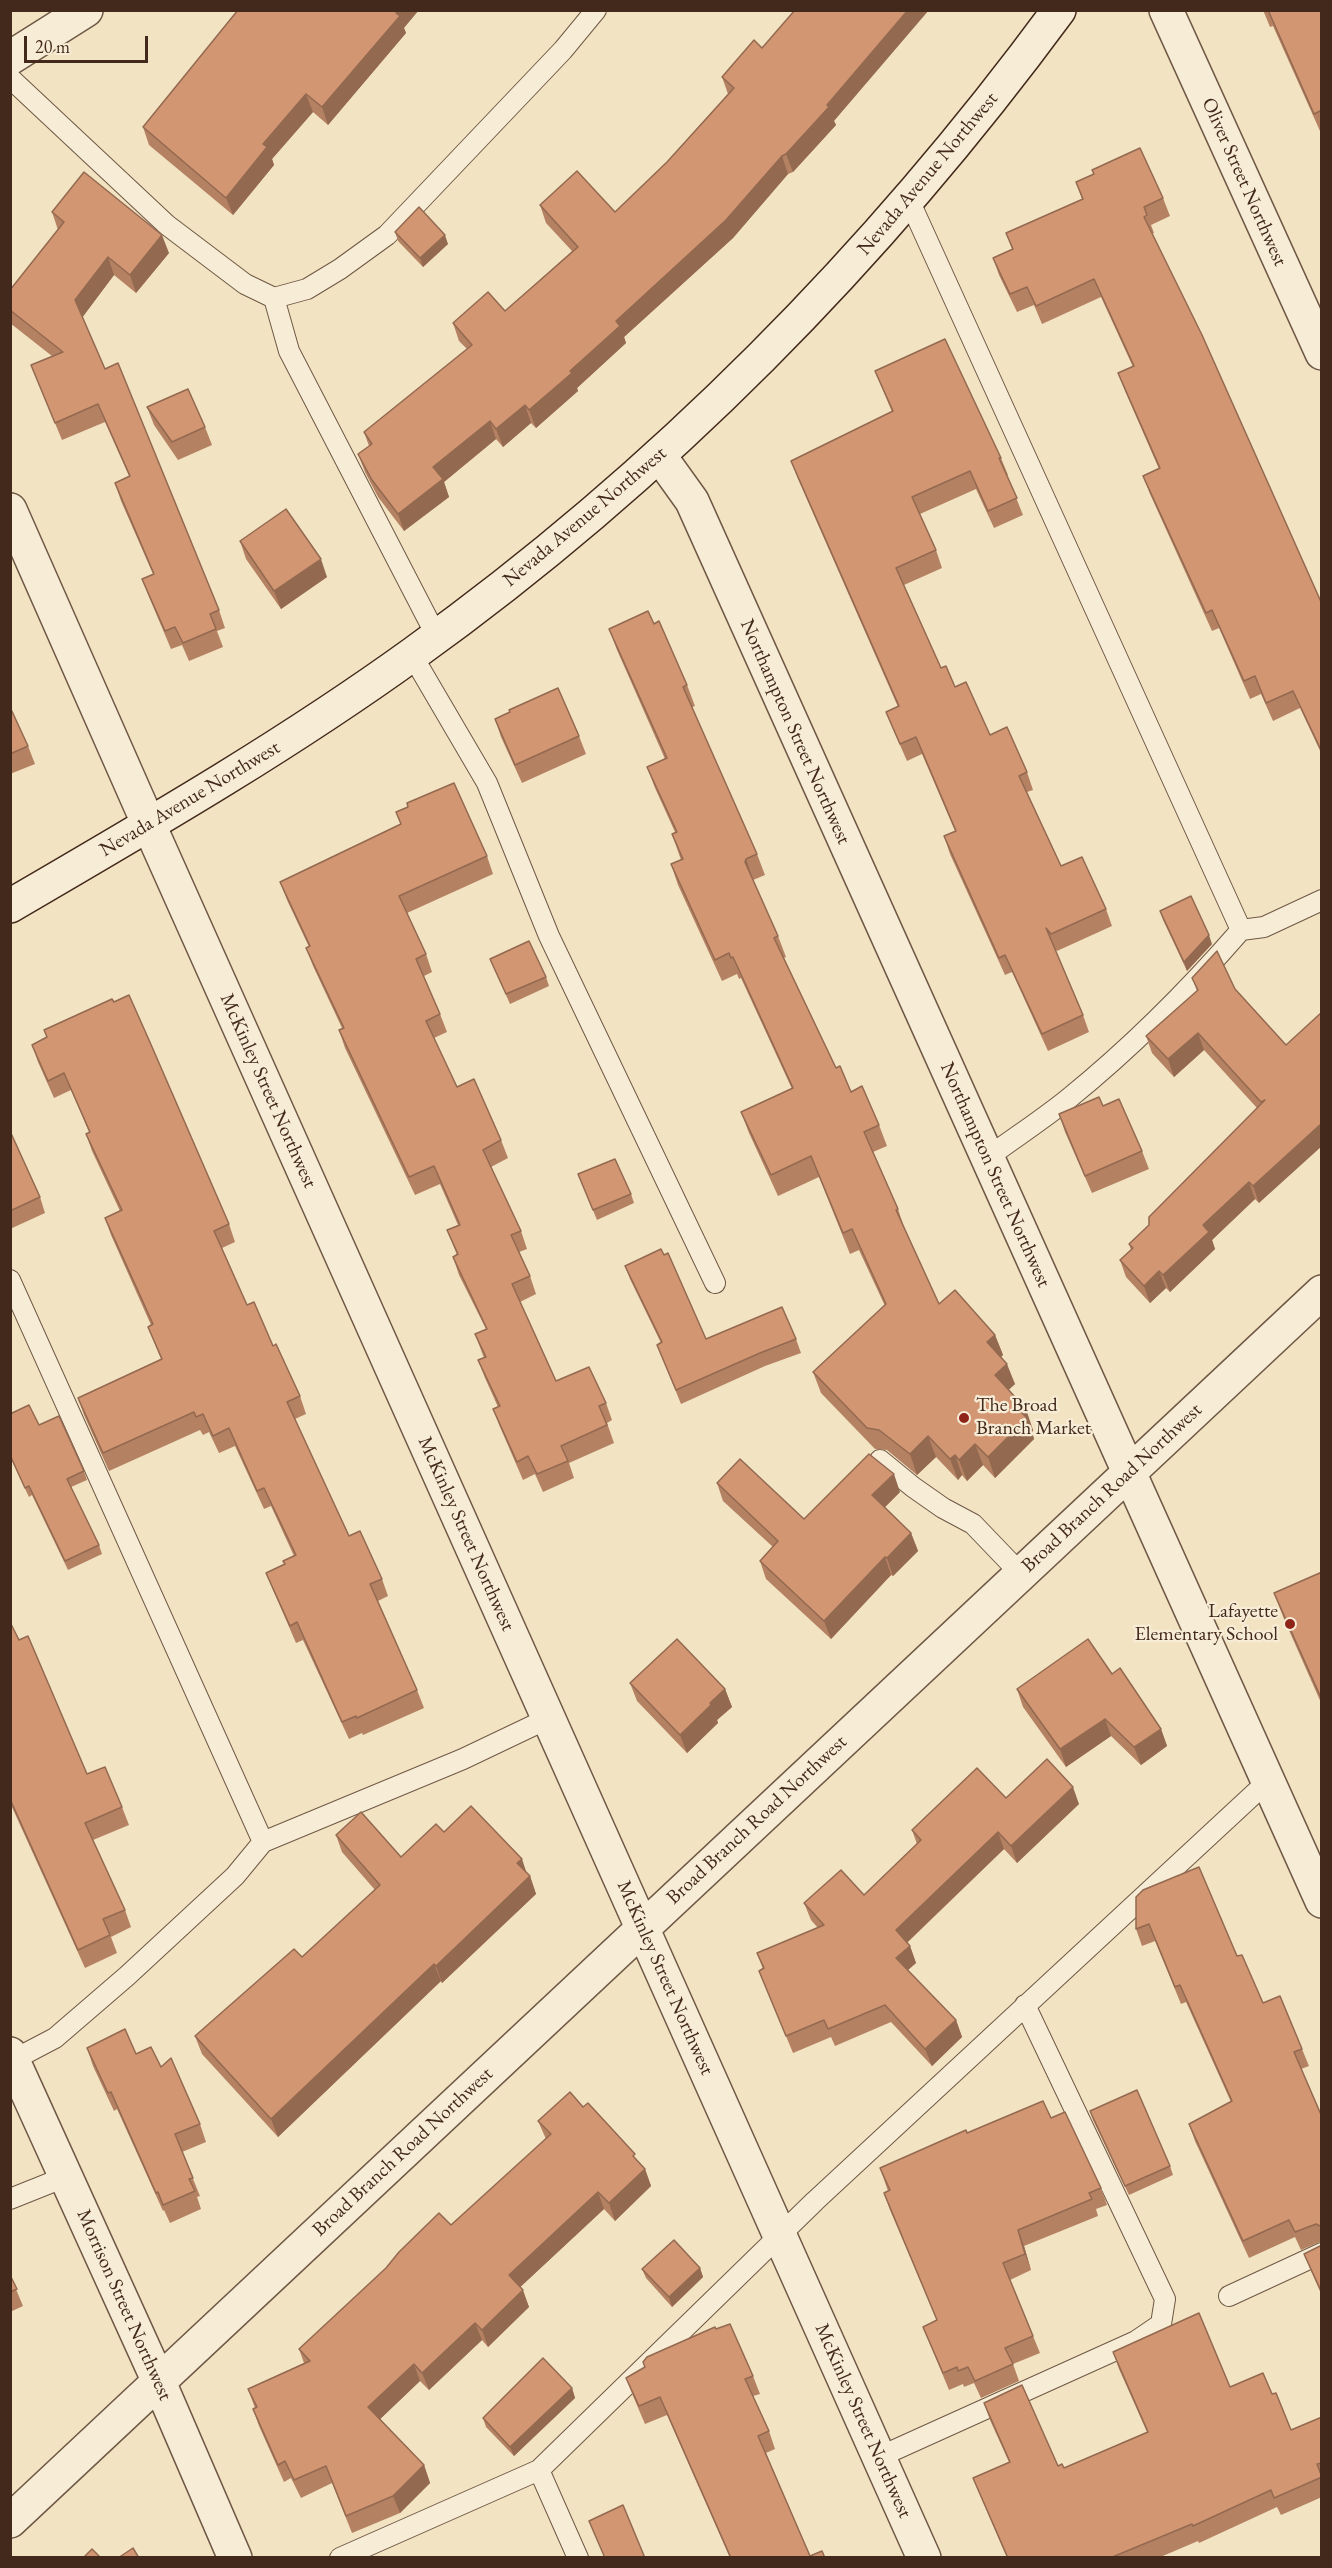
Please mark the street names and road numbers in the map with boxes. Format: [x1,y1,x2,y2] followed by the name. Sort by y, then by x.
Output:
[853,87,1003,261] street label: Nevada Avenue Northwest
[1196,94,1292,270] street label: Oliver Street Northwest
[498,442,672,592] street label: Nevada Avenue Northwest
[734,616,856,848] street label: Northampton Street Northwest
[96,736,284,862] street label: Nevada Avenue Northwest
[214,990,322,1192] street label: McKinley Street Northwest
[934,1059,1056,1291] street label: Northampton Street Northwest
[1017,1398,1207,1578] street label: Broad Branch Road Northwest
[412,1433,520,1635] street label: McKinley Street Northwest
[662,1730,852,1910] street label: Broad Branch Road Northwest
[611,1877,719,2079] street label: McKinley Street Northwest
[308,2062,498,2242] street label: Broad Branch Road Northwest
[71,2206,177,2404] street label: Morrison Street Northwest
[809,2320,917,2522] street label: McKinley Street Northwest

